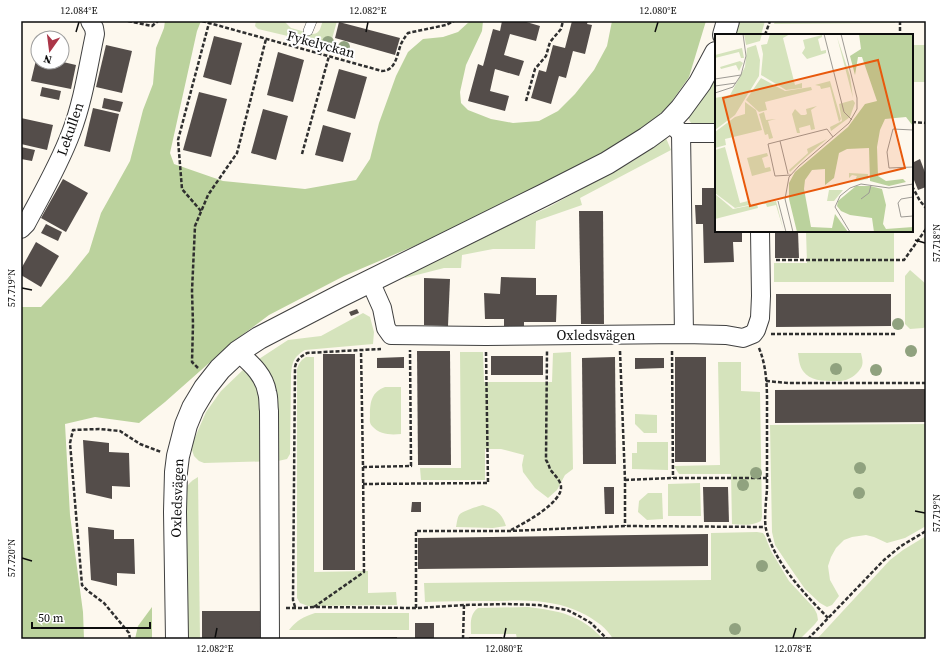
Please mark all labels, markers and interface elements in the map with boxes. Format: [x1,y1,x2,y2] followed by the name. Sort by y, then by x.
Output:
[60,4,98,17] text: 12.084°E
[349,4,387,17] text: 12.082°E
[639,4,677,17] text: 12.080°E
[285,25,358,63] street label: Fykelyckan
[30,30,70,70] north arrow
[715,34,913,232] inset map
[42,51,53,67] text: N
[52,99,89,158] street label: Lekullen
[930,224,943,262] text: 57.718°N
[5,269,18,307] text: 57.719°N
[556,325,636,345] street label: Oxledsvägen
[166,458,188,538] street label: Oxledsvägen
[930,494,943,532] text: 57.719°N
[5,539,18,577] text: 57.720°N
[32,604,150,630] scale bar
[38,610,64,626] text: 50 m
[196,642,234,655] text: 12.082°E
[485,642,523,655] text: 12.080°E
[774,642,812,655] text: 12.078°E

